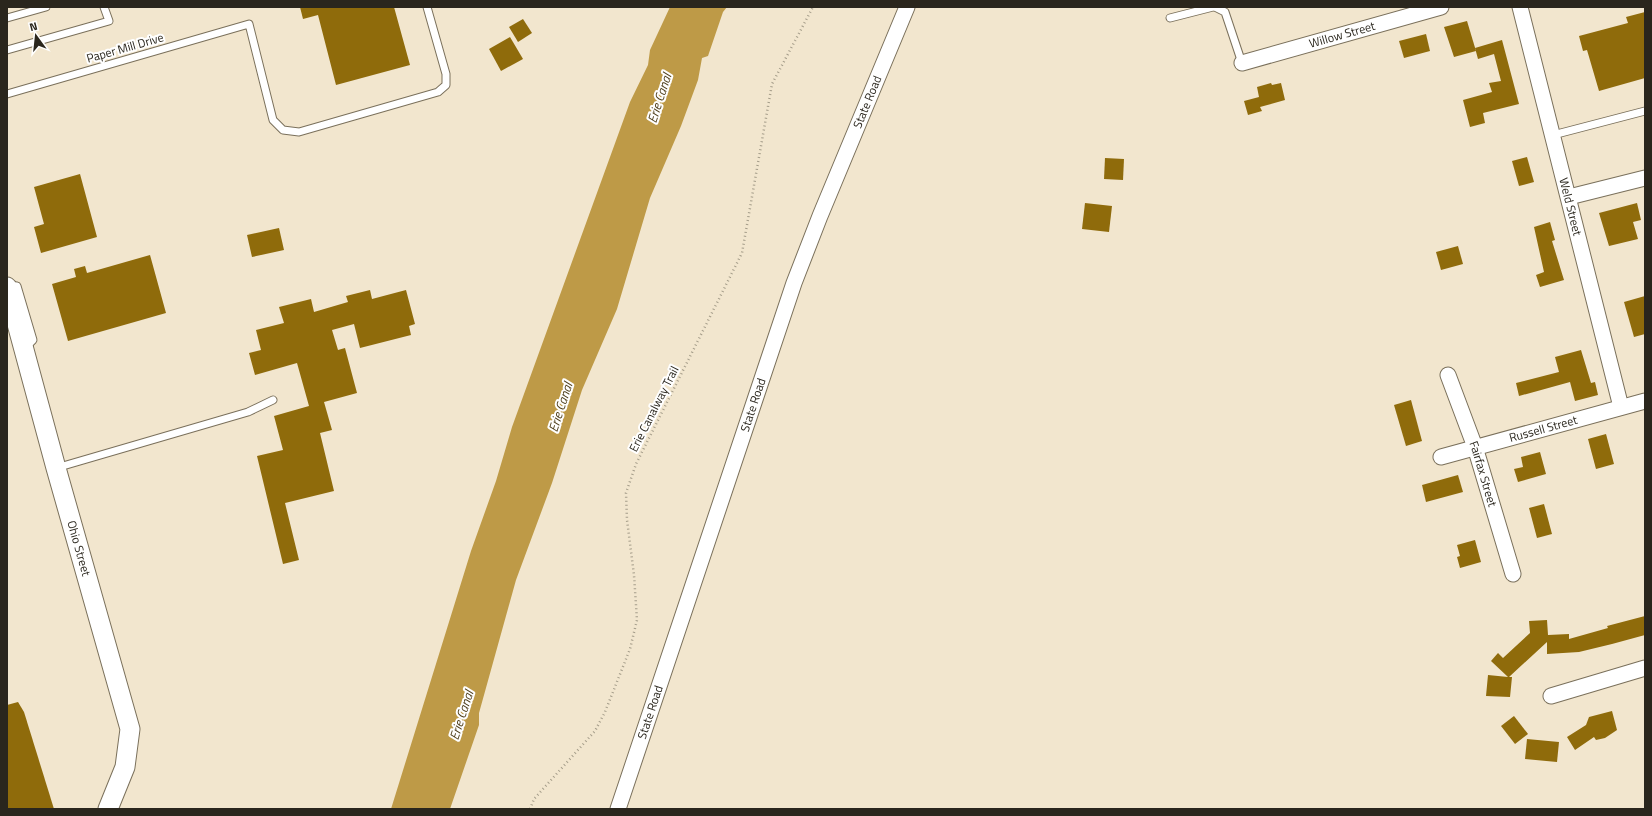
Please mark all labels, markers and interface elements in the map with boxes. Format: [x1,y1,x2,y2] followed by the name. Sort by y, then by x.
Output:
[16,16,56,56] north arrow
[1307,16,1378,53] street label: Willow Street
[28,18,39,35] text: N
[84,27,166,68] street label: Paper Mill Drive
[642,69,677,125] water label: Erie Canal
[848,73,886,131] street label: State Road
[1554,176,1588,238] street label: Weld Street
[624,362,683,455] street label: Erie Canalway Trail
[735,375,771,434] street label: State Road
[543,378,578,434] water label: Erie Canal
[1507,410,1580,447] street label: Russell Street
[1465,438,1503,510] street label: Fairfax Street
[62,518,96,579] street label: Ohio Street
[632,683,668,741] street label: State Road
[444,686,479,742] water label: Erie Canal

